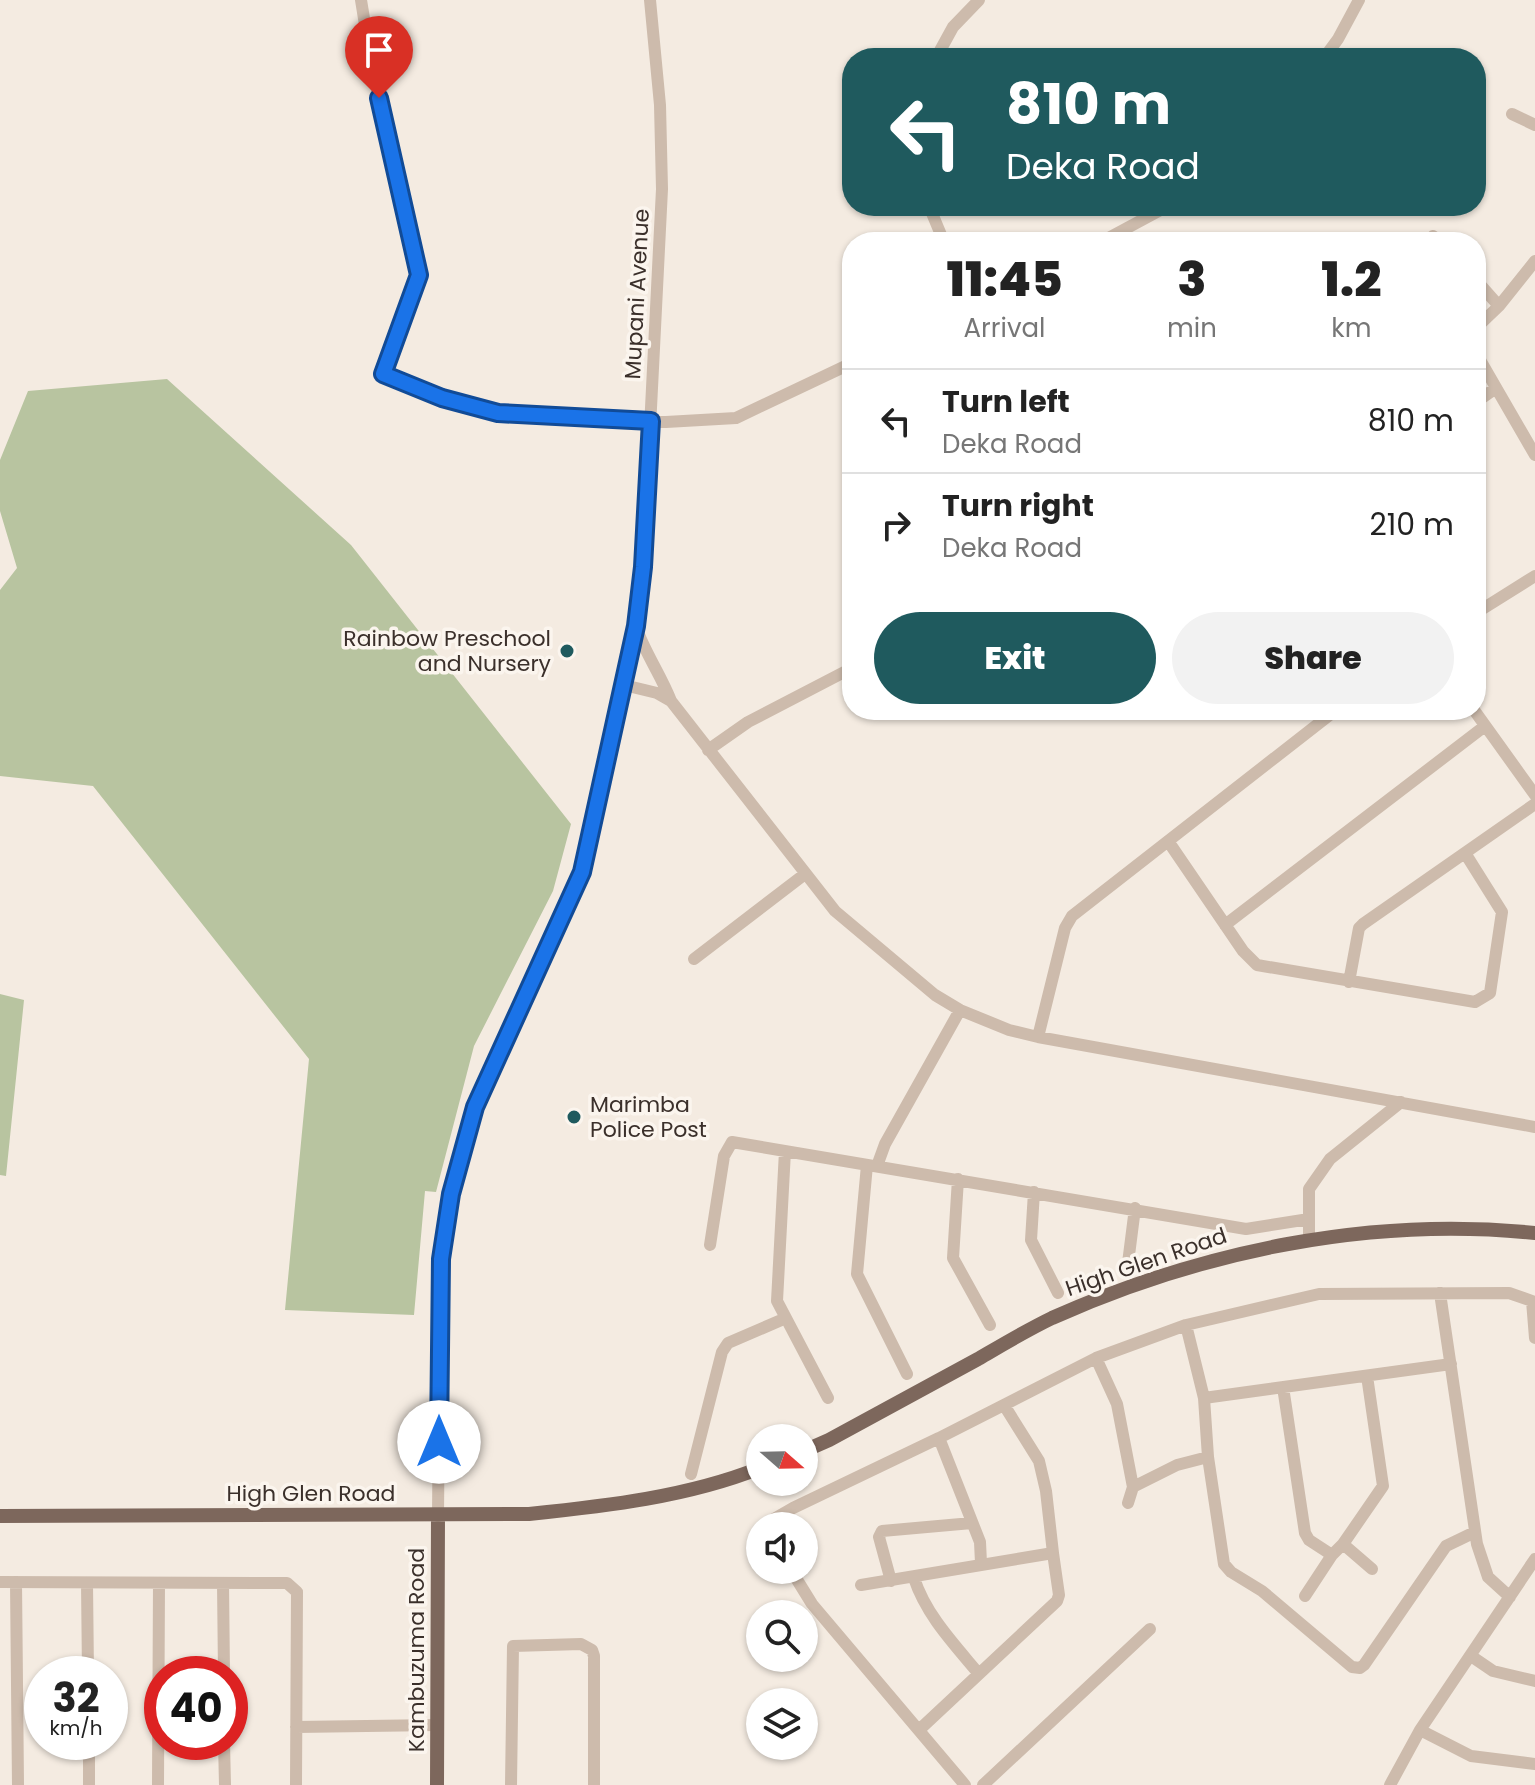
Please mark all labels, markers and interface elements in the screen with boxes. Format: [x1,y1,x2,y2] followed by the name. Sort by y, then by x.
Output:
[345,16,413,98] pin
[357,28,401,72] icon: arrive
[1006,65,1171,144] text: 810 m
[874,80,978,184] icon: left
[1006,141,1200,192] text: Deka Road
[617,208,657,380] street label: Mupani Avenue
[946,246,1063,313] text: 11:45
[1177,246,1207,313] text: 3
[1321,246,1382,313] text: 1.2
[964,310,1045,346] text: Arrival
[1167,310,1217,346] text: min
[1331,310,1372,346] text: km
[942,380,1070,423] text: Turn left
[874,399,918,443] icon: left
[1368,399,1454,442] text: 810 m
[942,426,1082,462] text: Deka Road
[942,484,1094,527] text: Turn right
[874,503,918,547] icon: right
[1369,503,1454,546] text: 210 m
[942,530,1082,566] text: Deka Road
[874,612,1156,704] button: Exit
[1172,612,1454,704] button: Share
[343,623,552,679] place label: Rainbow Preschool and Nursery
[558,642,576,660] marker: Rainbow Preschool and Nursery
[590,1089,707,1145] place label: Marimba Police Post
[565,1108,583,1126] marker: Marimba Police Post
[1061,1220,1231,1304] street label: High Glen Road
[397,1400,481,1484] position arrow
[746,1424,818,1496] north arrow
[746,1424,818,1760] map controls
[227,1478,395,1509] street label: High Glen Road
[746,1512,818,1584] button: sound
[401,1548,432,1752] street label: Kambuzuma Road
[746,1600,818,1672] button: search
[144,1656,248,1760] speed limit sign: 40
[52,1670,100,1726] text: 32
[746,1688,818,1760] button: layers
[49,1714,103,1742] text: km/h

